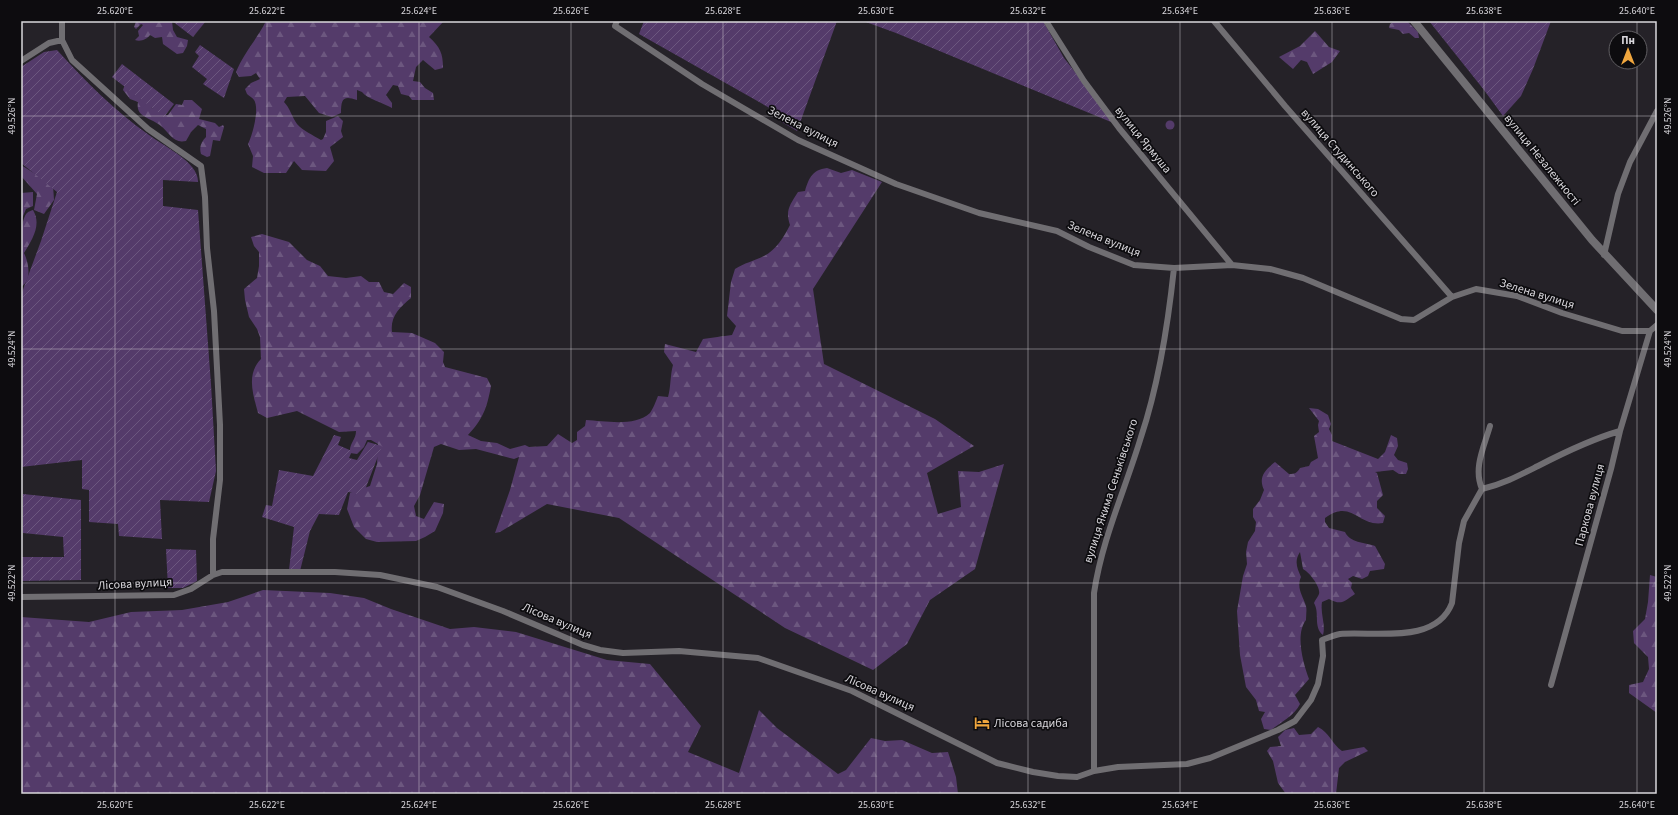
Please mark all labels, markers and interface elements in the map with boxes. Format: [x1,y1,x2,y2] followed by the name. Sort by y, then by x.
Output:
[97,4,133,18] text: 25.620°E
[249,4,285,18] text: 25.622°E
[401,4,437,18] text: 25.624°E
[553,4,589,18] text: 25.626°E
[705,4,741,18] text: 25.628°E
[858,4,894,18] text: 25.630°E
[1010,4,1046,18] text: 25.632°E
[1162,4,1198,18] text: 25.634°E
[1314,4,1350,18] text: 25.636°E
[1466,4,1502,18] text: 25.638°E
[1619,4,1655,18] text: 25.640°E
[1608,30,1648,70] north arrow
[1621,33,1635,48] text: Пн
[5,97,19,135] text: 49.526°N
[1661,97,1675,135] text: 49.526°N
[765,102,841,152] street label: Зелена вулиця
[1111,103,1175,177] street label: вулиця Ярмуша
[1297,105,1383,201] street label: вулиця Студинського
[1500,111,1584,209] street label: вулиця Незалежності
[1065,217,1143,261] street label: Зелена вулиця
[1497,275,1577,313] street label: Зелена вулиця
[5,330,19,368] text: 49.524°N
[1661,330,1675,368] text: 49.524°N
[1080,417,1142,565] street label: вулиця Якима Сеньківського
[1571,462,1609,548] street label: Паркова вулиця
[5,564,19,602] text: 49.522°N
[1661,564,1675,602] text: 49.522°N
[97,574,173,594] street label: Лісова вулиця
[519,599,595,643] street label: Лісова вулиця
[843,670,917,716] street label: Лісова вулиця
[973,714,991,732] hotel icon: Лісова садиба
[994,715,1068,732] place label: Лісова садиба
[97,798,133,812] text: 25.620°E
[249,798,285,812] text: 25.622°E
[401,798,437,812] text: 25.624°E
[553,798,589,812] text: 25.626°E
[705,798,741,812] text: 25.628°E
[858,798,894,812] text: 25.630°E
[1010,798,1046,812] text: 25.632°E
[1162,798,1198,812] text: 25.634°E
[1314,798,1350,812] text: 25.636°E
[1466,798,1502,812] text: 25.638°E
[1619,798,1655,812] text: 25.640°E

